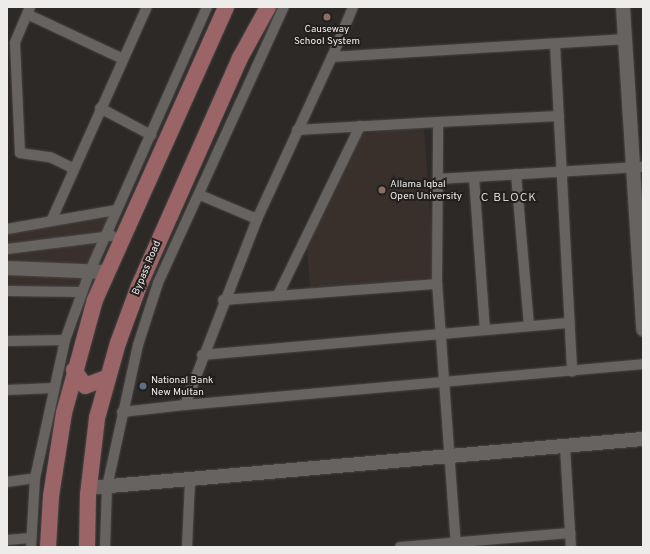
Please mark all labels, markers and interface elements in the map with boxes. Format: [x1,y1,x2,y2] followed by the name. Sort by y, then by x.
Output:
[322,12,332,22] marker: Causeway School System
[294,23,360,46] place label: Causeway School System
[390,178,462,202] place label: Allama Iqbal Open University
[377,185,387,195] marker: Allama Iqbal Open University
[481,192,537,206] district label: C BLOCK
[130,239,164,297] street label: Bypass Road
[151,374,213,398] place label: National Bank New Multan
[138,381,148,391] marker: National Bank New Multan

